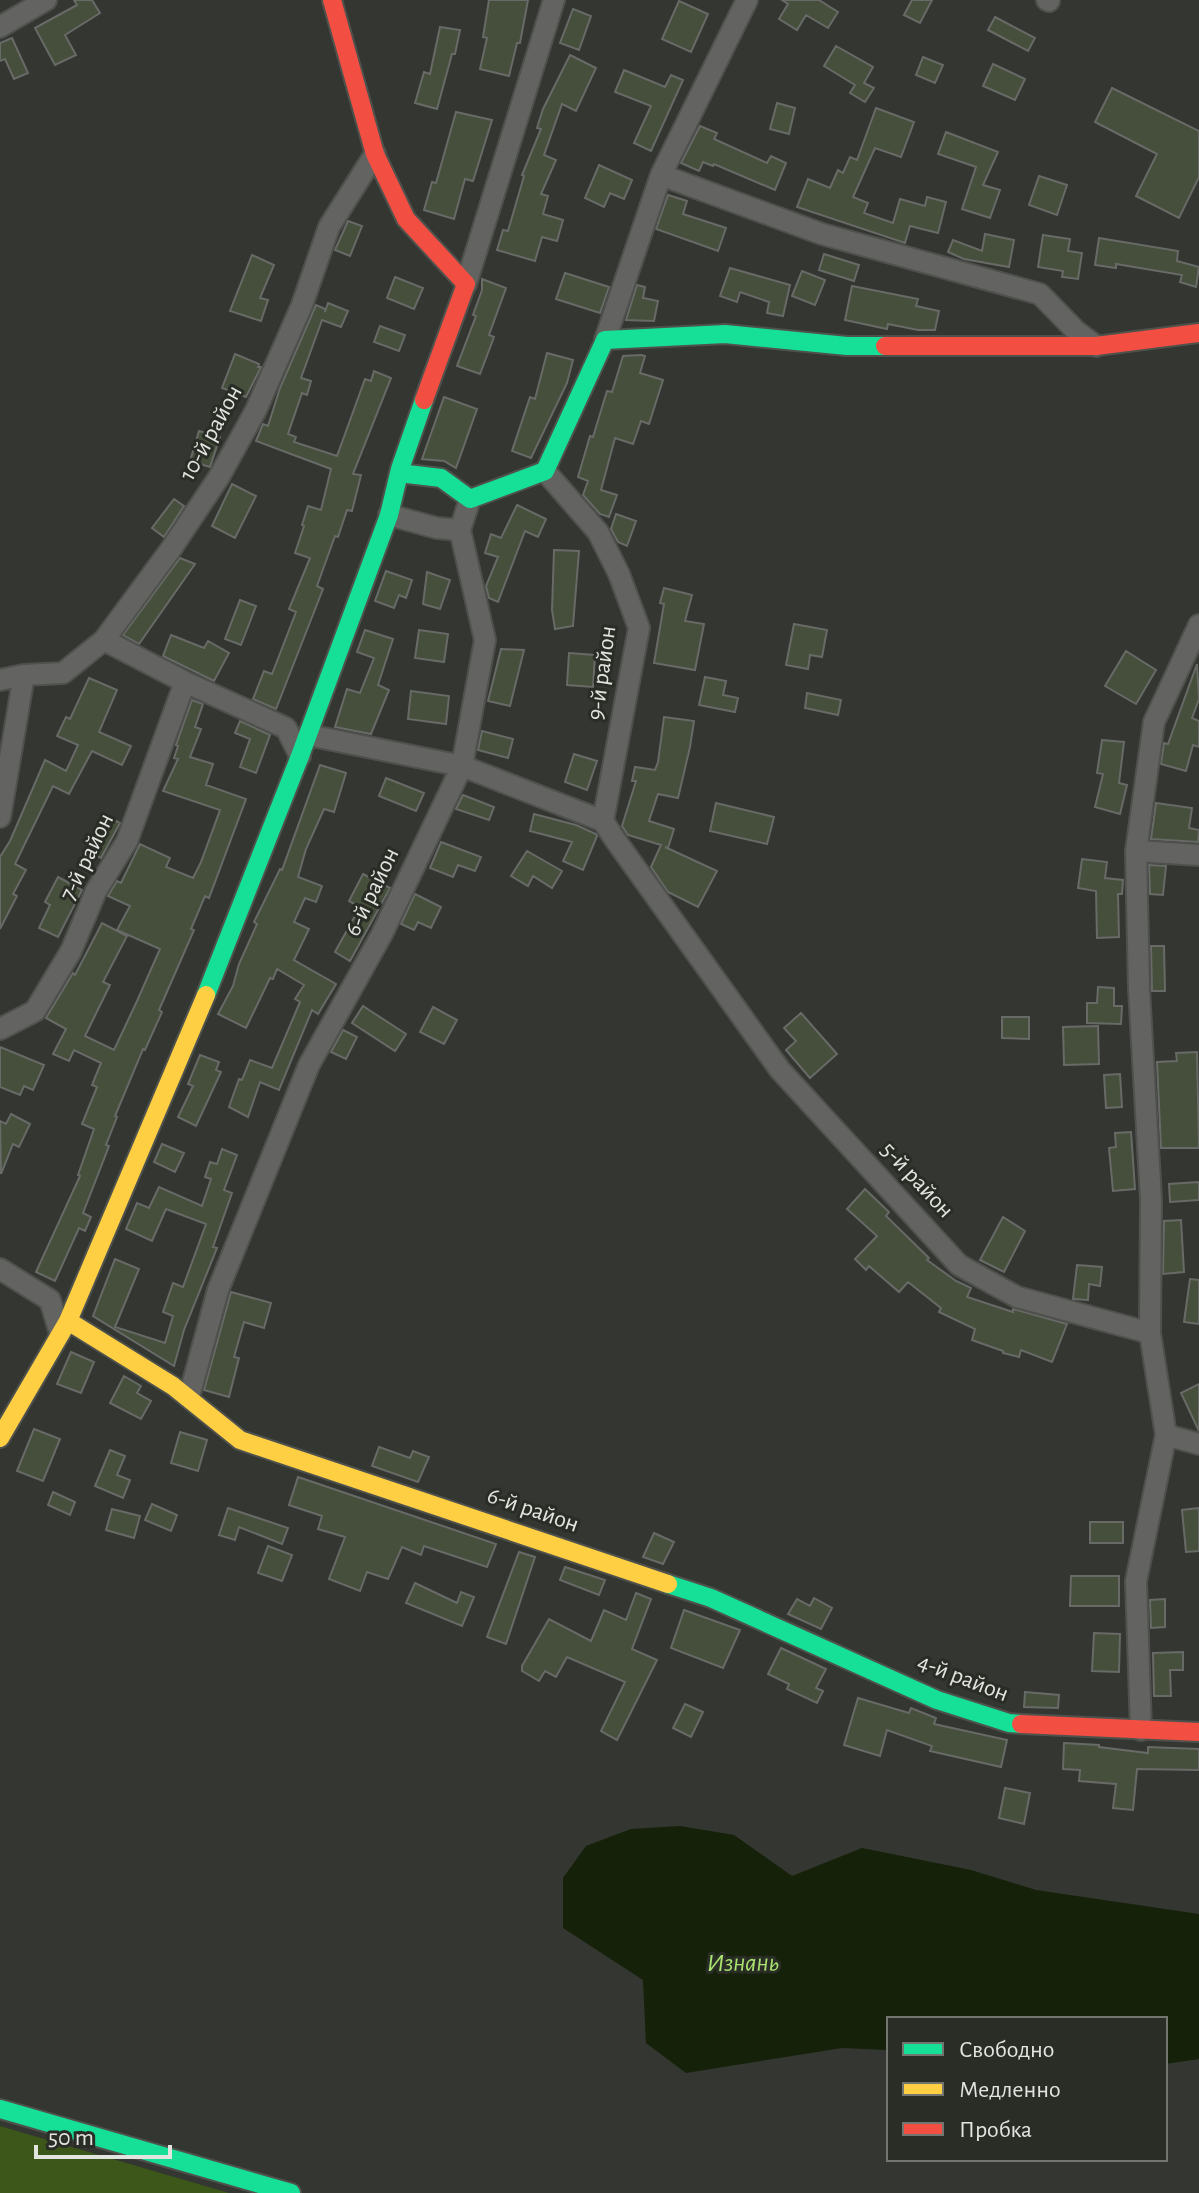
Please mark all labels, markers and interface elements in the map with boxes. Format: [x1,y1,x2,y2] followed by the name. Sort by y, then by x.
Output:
[175,381,247,485] street label: 10-й район
[583,624,621,722] street label: 9-й район
[56,810,118,904] street label: 7-й район
[340,844,404,940] street label: 6-й район
[876,1137,958,1223] street label: 5-й район
[484,1483,582,1537] street label: 6-й район
[914,1650,1012,1706] street label: 4-й район
[707,1950,779,1976] water label: Изнань
[887,2017,1167,2161] legend
[959,2038,1054,2062] text: Свободно
[959,2078,1061,2102] text: Медленно
[36,2109,170,2159] scale bar
[959,2118,1032,2142] text: Пробка
[48,2126,94,2150] text: 50 m

